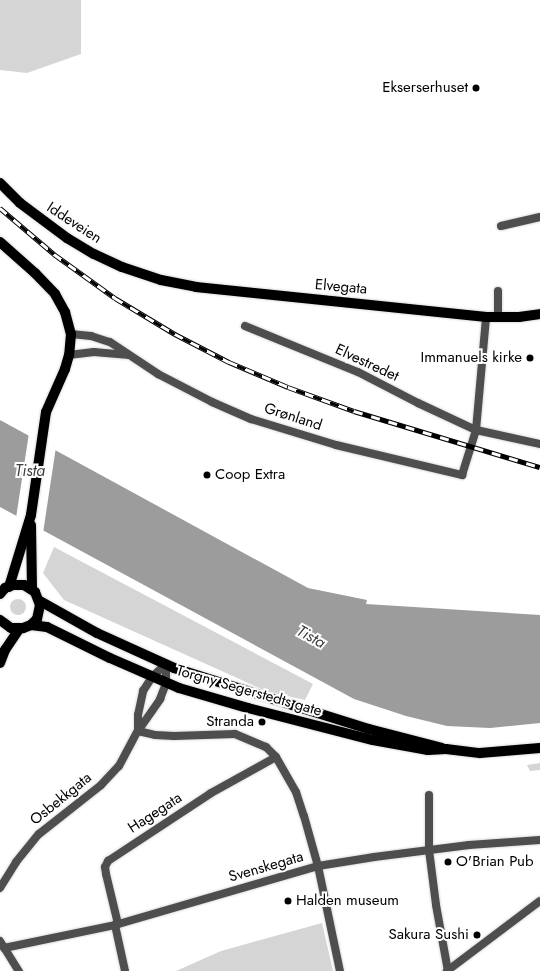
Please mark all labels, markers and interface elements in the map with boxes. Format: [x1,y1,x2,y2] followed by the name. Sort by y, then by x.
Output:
[382,79,468,97] place label: Ekserserhuset
[471,83,481,93] marker: Ekserserhuset
[43,199,105,247] street label: Iddeveien
[314,276,368,298] street label: Elvegata
[332,340,402,386] street label: Elvestredet
[420,349,522,367] place label: Immanuels kirke
[525,353,535,363] marker: Immanuels kirke
[262,399,324,435] street label: Grønland
[15,461,45,481] water label: Tista
[215,466,285,484] place label: Coop Extra
[202,470,212,480] marker: Coop Extra
[293,621,329,653] water label: Tista
[174,662,324,720] street label: Torgny Segerstedts gate
[206,713,254,731] place label: Stranda
[257,717,267,727] marker: Stranda
[27,769,95,829] street label: Osbekkgata
[125,789,185,837] street label: Hagegata
[227,848,305,886] street label: Svenskegata
[456,853,533,871] place label: O'Brian Pub
[443,857,453,867] marker: O'Brian Pub
[296,892,399,910] place label: Halden museum
[283,896,293,906] marker: Halden museum
[388,926,469,944] place label: Sakura Sushi
[472,930,482,940] marker: Sakura Sushi

